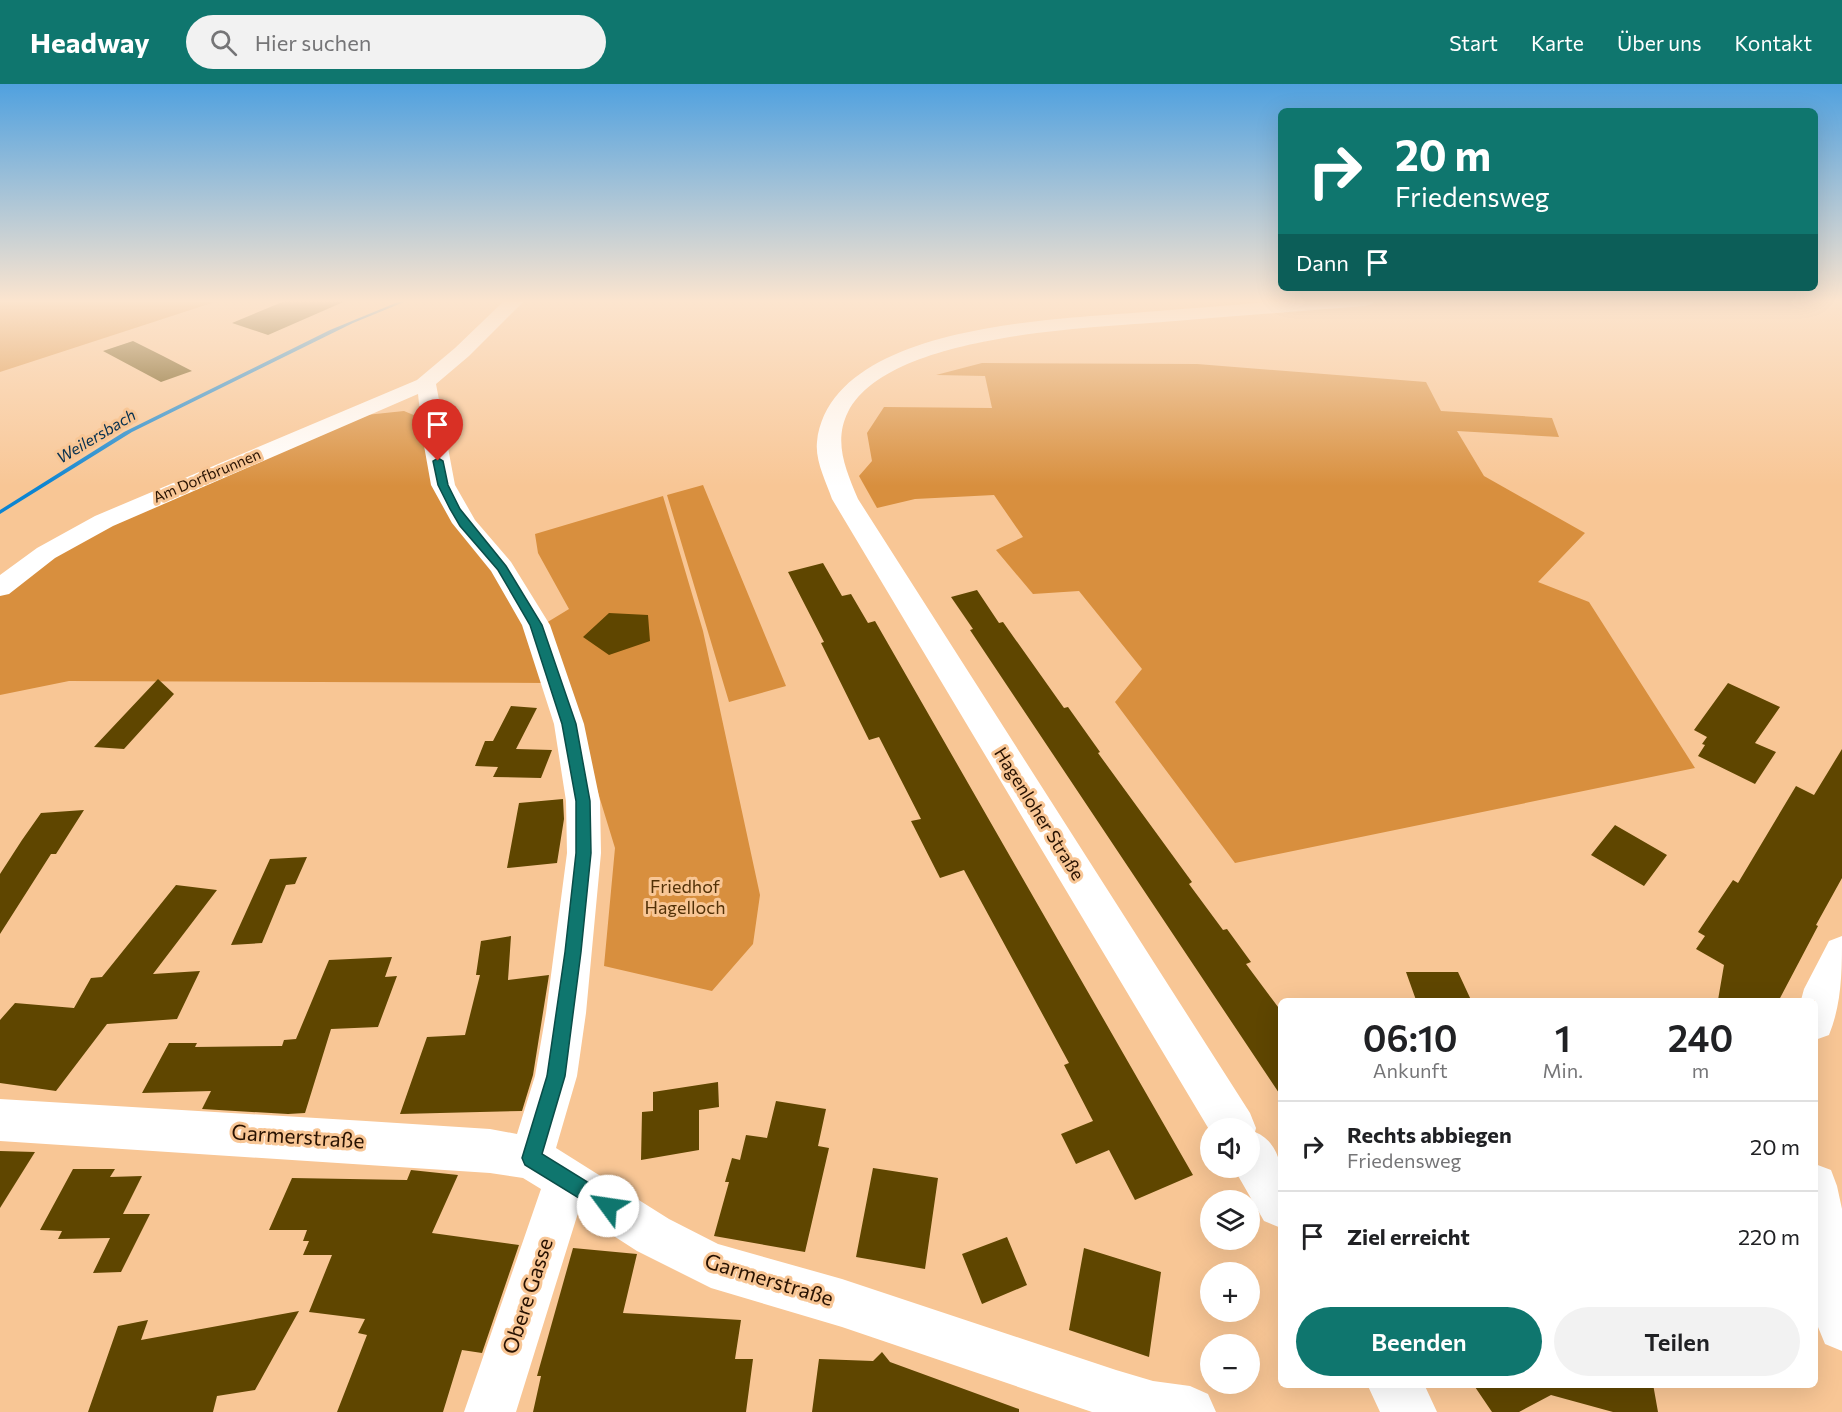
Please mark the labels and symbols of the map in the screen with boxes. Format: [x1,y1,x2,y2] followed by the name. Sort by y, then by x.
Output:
[412,399,463,461] pin
[53,405,139,467] water label: Weilersbach
[150,444,263,506] street label: Am Dorfbrunnen
[990,743,1090,884] street label: Hagenloher Straße
[644,875,726,918] park label: Friedhof Hagelloch
[231,1118,365,1153] street label: Garmerstraße
[576,1174,640,1238] position arrow
[496,1234,557,1357] street label: Obere Gasse
[702,1247,837,1310] street label: Garmerstraße

